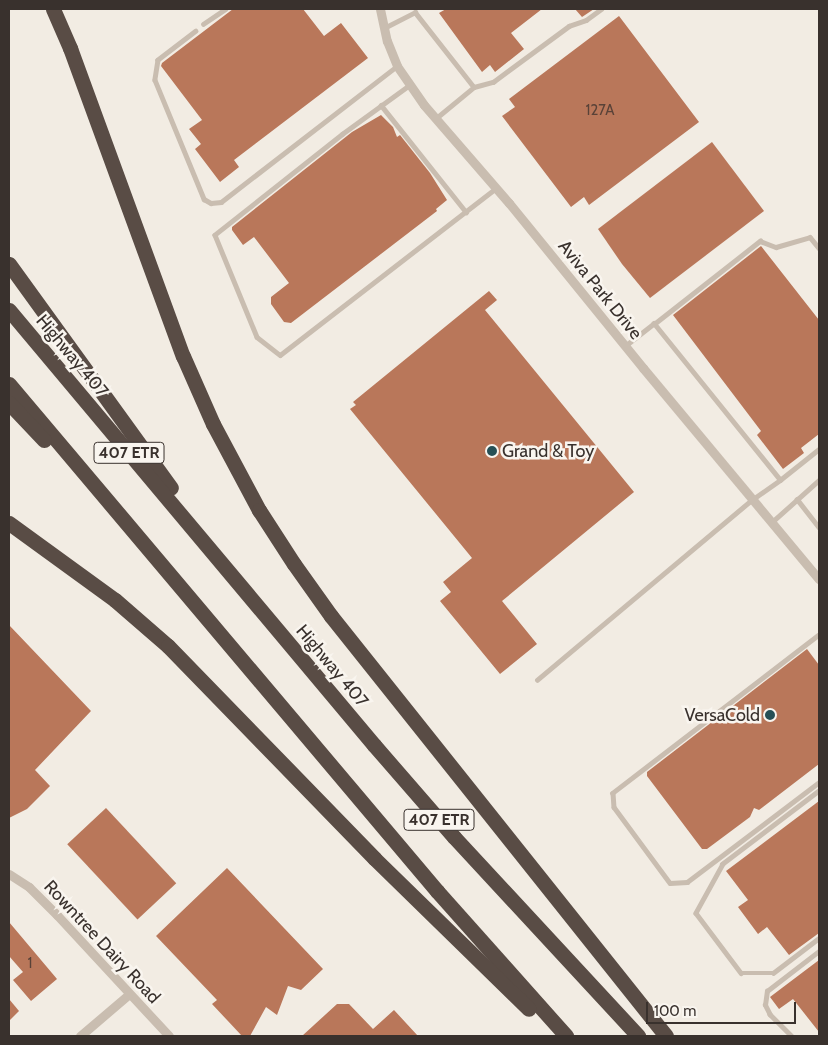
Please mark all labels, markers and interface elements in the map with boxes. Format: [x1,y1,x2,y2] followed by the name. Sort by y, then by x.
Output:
[586,102,614,120] house number: 127A
[553,236,647,344] street label: Aviva Park Drive
[31,310,113,402] street label: Highway 407
[93,439,165,466] road number: 407 ETR
[502,440,594,462] place label: Grand & Toy
[486,445,498,457] marker: Grand & Toy
[291,620,373,712] street label: Highway 407
[685,704,760,726] place label: VersaCold
[764,709,776,721] marker: VersaCold
[403,806,475,834] road number: 407 ETR
[39,876,165,1008] street label: Rowntree Dairy Road
[28,955,32,973] house number: 1
[648,992,798,1024] scale bar
[654,1002,696,1020] text: 100 m

